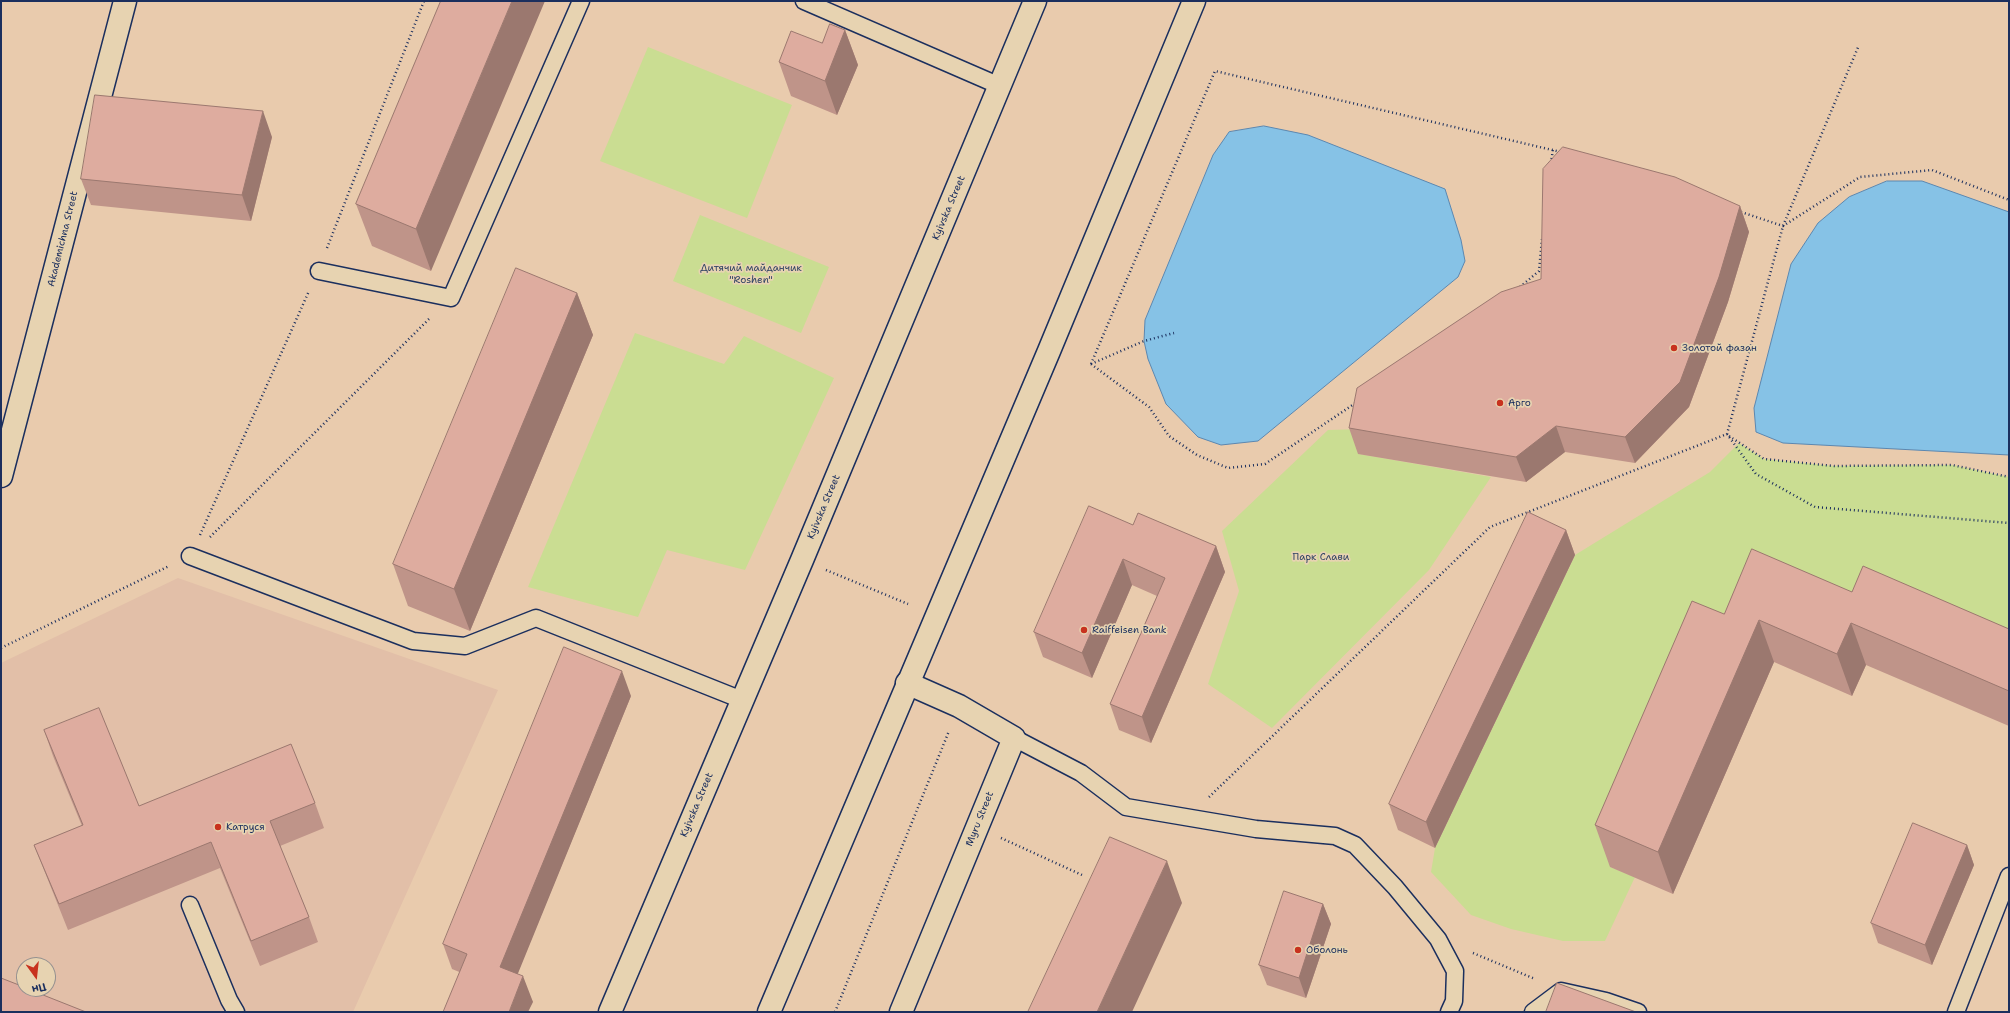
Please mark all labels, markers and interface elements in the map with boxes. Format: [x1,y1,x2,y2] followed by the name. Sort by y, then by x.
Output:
[930,174,968,242] street label: Kyivska Street
[45,190,81,288] street label: Akademichna Street
[700,262,802,286] park label: Дитячий майданчик "Roshen"
[1682,342,1757,354] place label: Золотой фазан
[1669,343,1679,353] marker: Золотой фазан
[1508,397,1531,409] place label: Арго
[1495,398,1505,408] marker: Арго
[805,473,843,541] street label: Kyivska Street
[1293,551,1349,563] park label: Парк Слави
[1092,624,1167,636] place label: Raiffeisen Bank
[1079,625,1089,635] marker: Raiffeisen Bank
[678,771,716,839] street label: Kyivska Street
[964,790,996,848] street label: Myru Street
[226,821,265,833] place label: Катруся
[213,822,223,832] marker: Катруся
[1306,944,1348,956] place label: Оболонь
[1293,945,1303,955] marker: Оболонь
[16,957,56,997] north arrow
[30,979,48,997] text: Пн

